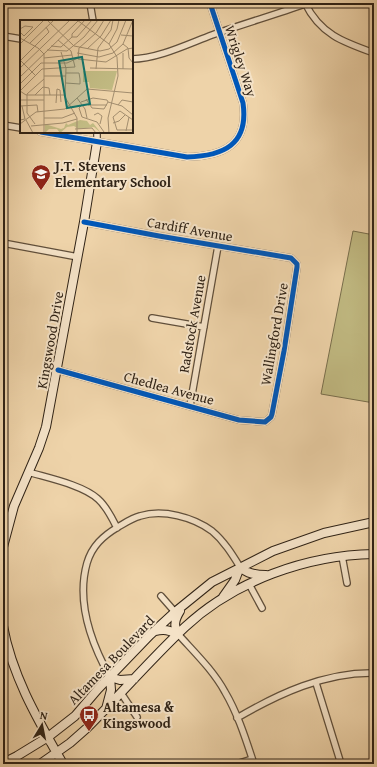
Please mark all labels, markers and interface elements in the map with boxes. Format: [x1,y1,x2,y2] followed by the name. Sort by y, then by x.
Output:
[20,20,133,133] inset map
[220,23,262,99] street label: Wrigley Way
[53,156,172,192] place label: J.T. Stevens Elementary School
[30,163,52,191] school or university icon: J.T. Stevens Elementary School
[146,212,235,246] street label: Cardiff Avenue
[174,273,211,374] street label: Radstock Avenue
[255,281,293,387] street label: Wallingford Drive
[32,289,68,390] street label: Kingswood Drive
[122,366,217,410] street label: Chedlea Avenue
[63,611,159,709] street label: Altamesa Boulevard
[103,697,174,733] place label: Altamesa & Kingswood
[78,704,100,732] bus stop icon: Altamesa & Kingswood
[22,705,62,745] north arrow
[39,707,49,724] text: N

